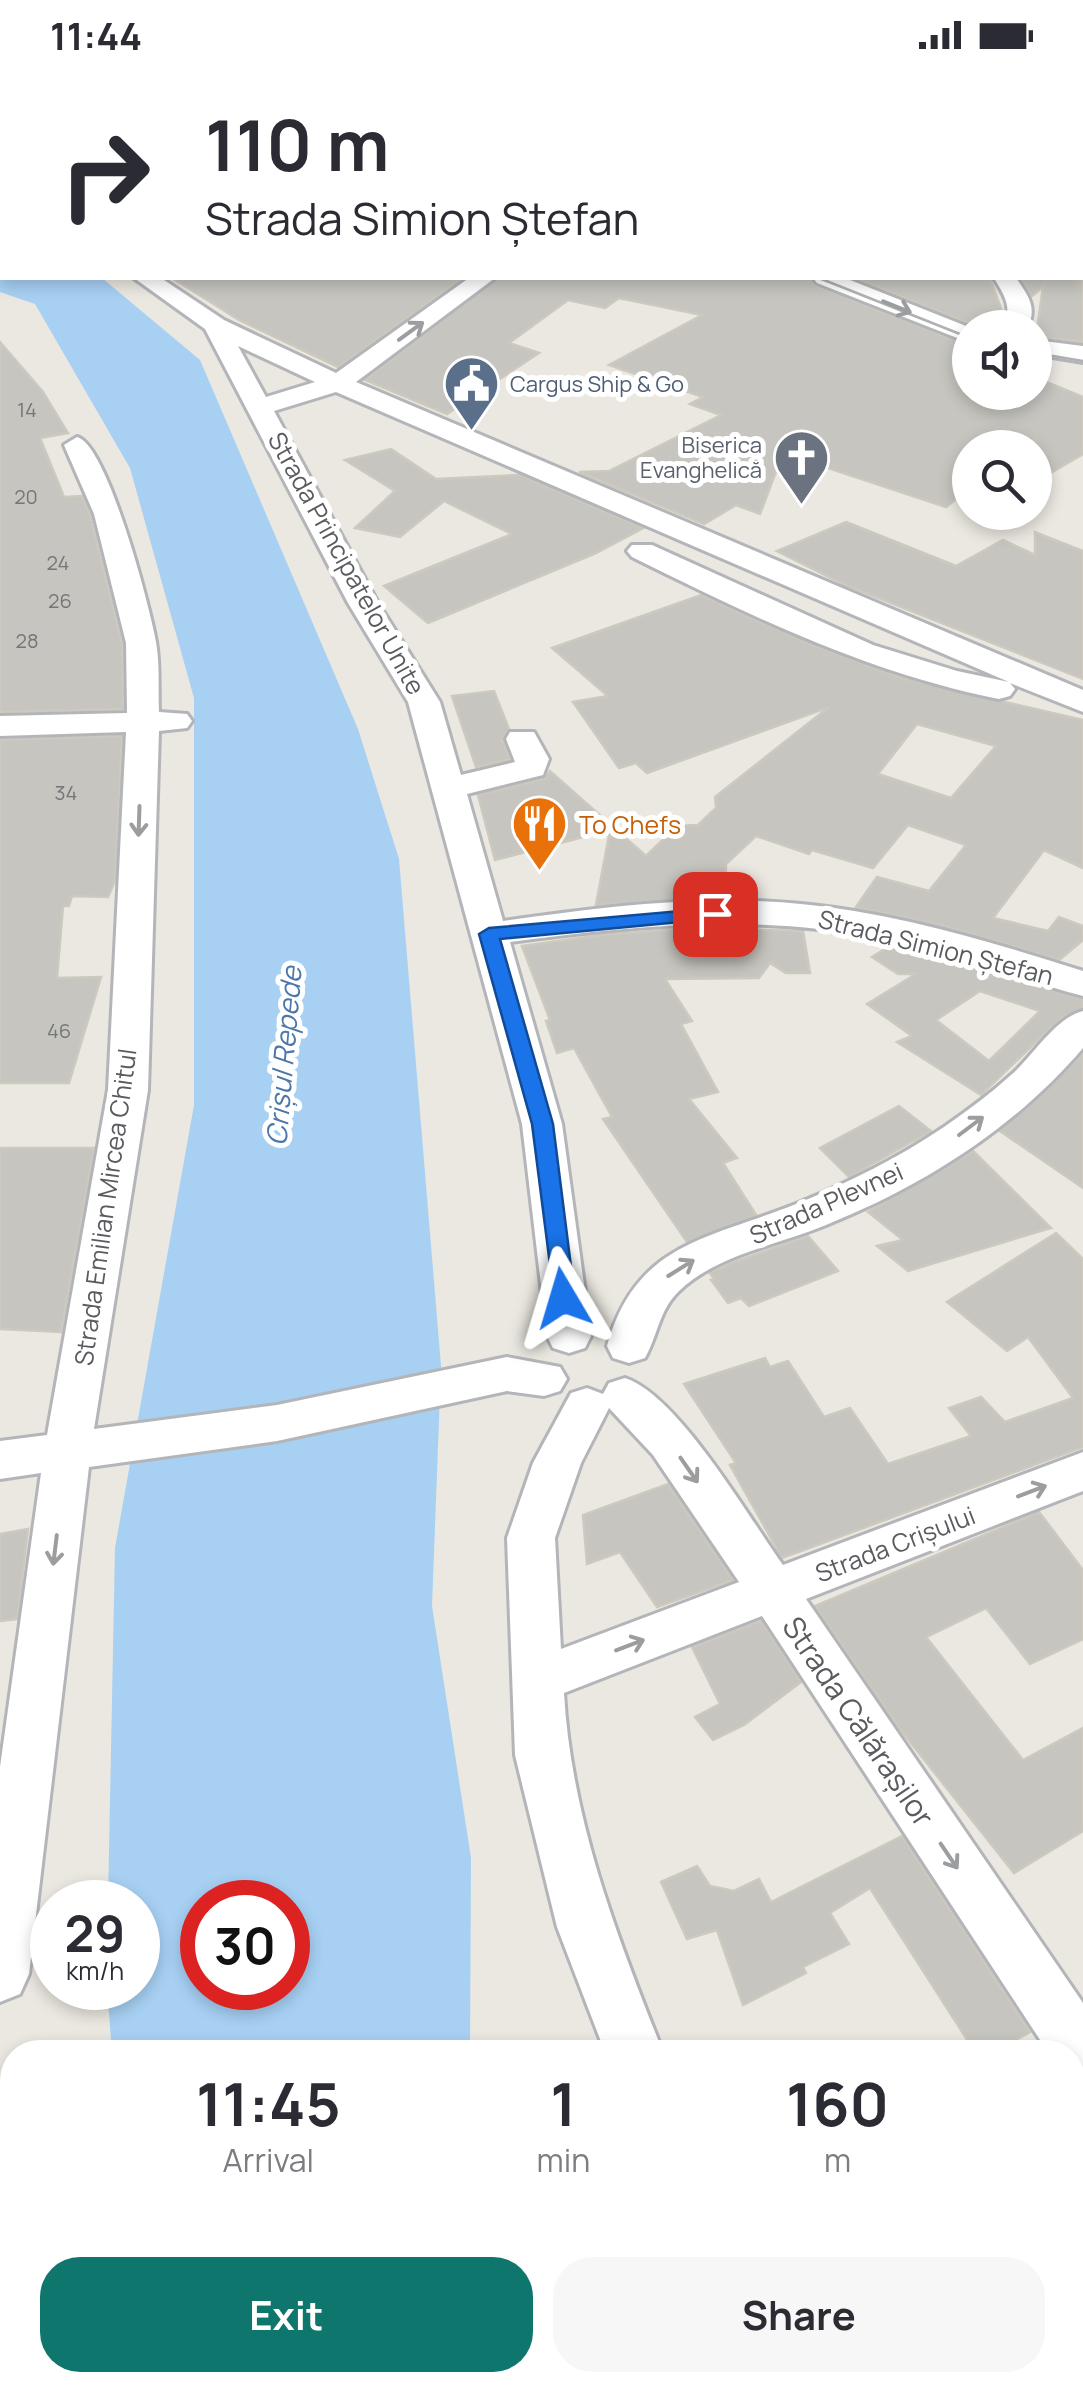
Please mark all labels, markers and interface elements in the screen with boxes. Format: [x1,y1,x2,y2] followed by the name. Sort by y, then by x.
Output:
[50,9,142,61] text: 11:44
[205,96,389,192] text: 110 m
[40,110,170,240] icon: right
[205,187,639,249] text: Strada Simion Ștefan
[882,299,912,317] one-way arrow
[952,310,1052,530] map controls
[952,310,1052,410] button: sound
[397,320,424,341] one-way arrow
[441,354,501,433] public building icon: Cargus Ship & Go
[510,369,684,399] place label: Cargus Ship & Go
[17,396,37,423] house number: 14
[260,425,434,701] street label: Strada Principatelor Unite
[771,428,831,507] church icon: Biserica Evanghelică
[640,430,762,485] place label: Biserica Evanghelică
[952,430,1052,530] button: search
[14,483,38,510] house number: 20
[47,549,69,576] house number: 24
[48,587,72,614] house number: 26
[15,627,39,654] house number: 28
[55,779,77,806] house number: 34
[510,794,570,873] restaurant icon: To Chefs
[129,804,148,836] one-way arrow
[579,807,681,842] place label: To Chefs
[673,872,758,957] pin
[688,887,743,942] icon: arrive
[815,901,1057,993] street label: Strada Simion Ștefan
[256,963,310,1147] water label: Crișul Repede
[47,1017,71,1044] house number: 46
[65,1046,145,1368] street label: Strada Emilian Mircea Chitul
[957,1115,984,1136] one-way arrow
[744,1154,908,1252] street label: Strada Plevnei
[511,1246,615,1350] position arrow
[666,1258,694,1278] one-way arrow
[678,1456,699,1483] one-way arrow
[1015,1481,1046,1499] one-way arrow
[810,1497,980,1591] street label: Strada Crișului
[45,1533,64,1566] one-way arrow
[774,1608,945,1834] street label: Strada Călărașilor
[614,1635,645,1653] one-way arrow
[938,1841,959,1869] one-way arrow
[180,1880,310,2010] speed limit sign: 30
[65,1899,125,1967] text: 29
[66,1953,124,1988] text: km/h
[196,2062,341,2144] text: 11:45
[550,2062,576,2144] text: 1
[786,2062,889,2144] text: 160
[223,2138,314,2182] text: Arrival
[537,2138,590,2182] text: min
[824,2138,851,2182] text: m
[40,2257,533,2372] button: Exit
[553,2257,1045,2372] button: Share

